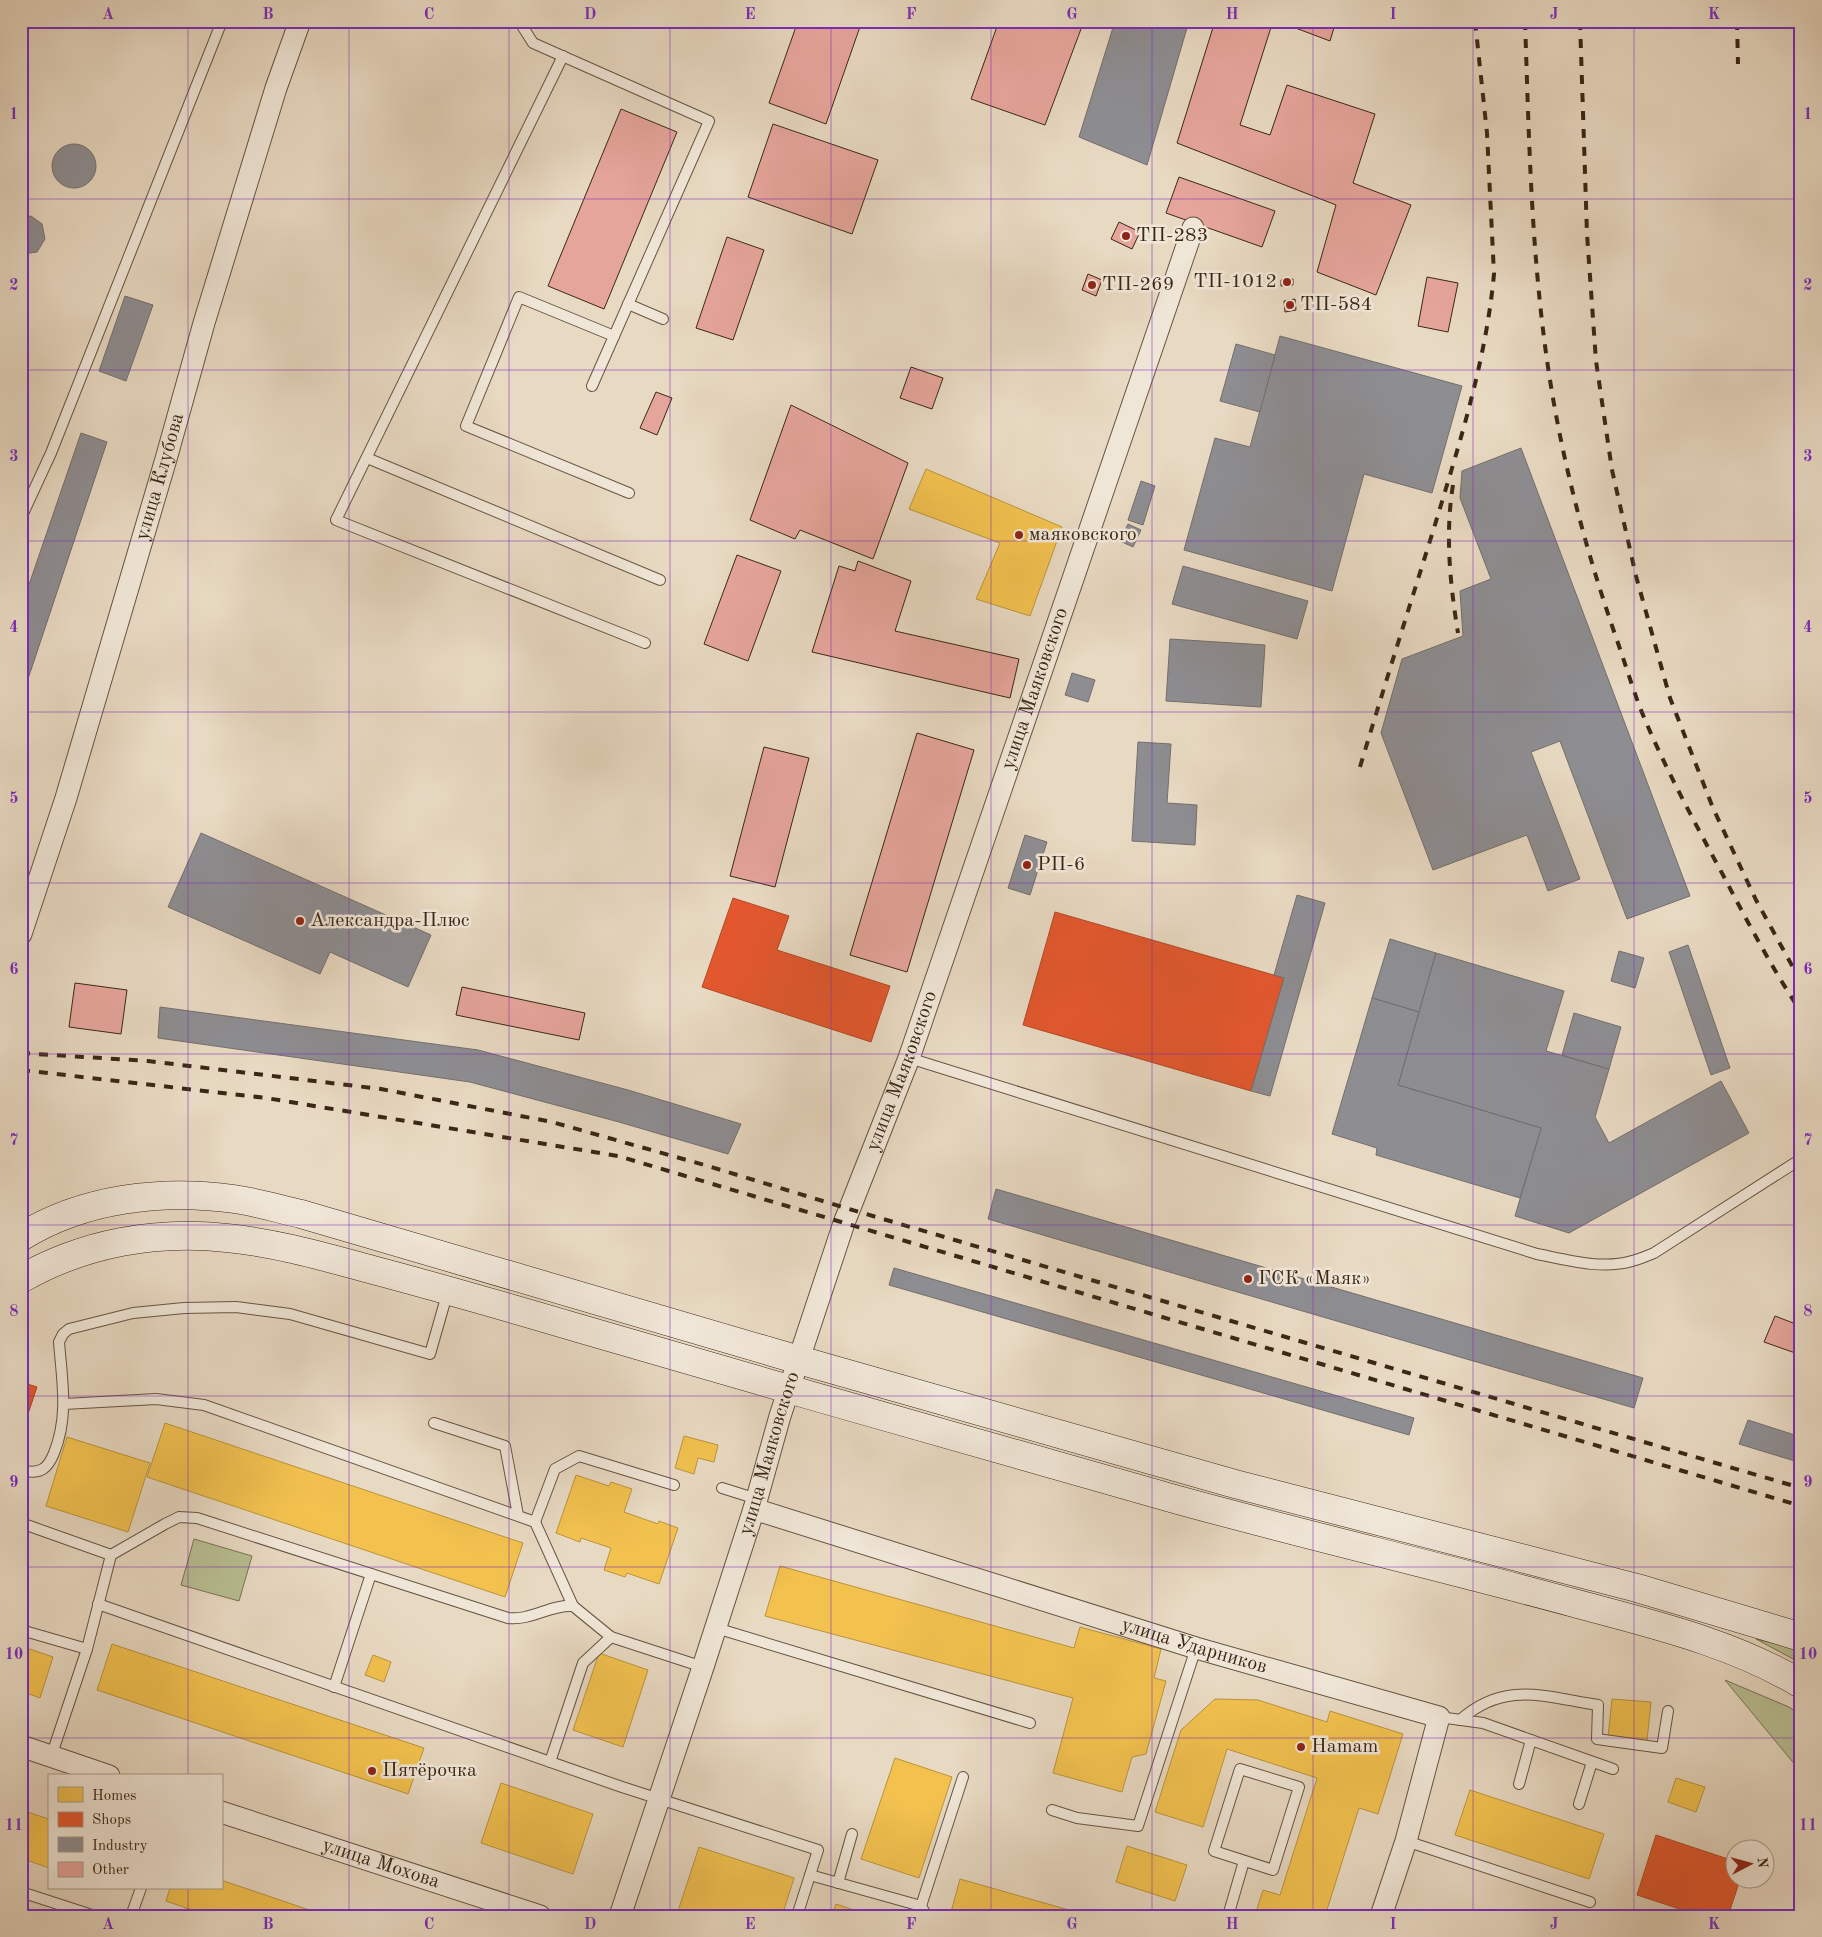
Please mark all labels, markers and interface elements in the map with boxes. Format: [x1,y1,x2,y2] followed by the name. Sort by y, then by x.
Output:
[102,7,114,23] text: A
[262,7,274,23] text: B
[424,7,434,23] text: C
[584,7,596,23] text: D
[744,7,756,23] text: E
[906,7,917,23] text: F
[1066,7,1078,23] text: G
[1225,7,1239,23] text: H
[1389,7,1397,23] text: I
[1550,7,1559,23] text: J
[1708,7,1720,23] text: K
[9,107,19,123] text: 1
[1803,107,1813,123] text: 1
[1136,226,1208,246] place label: ТП-283
[1120,230,1132,242] marker: ТП-283
[1193,272,1277,292] place label: ТП-1012
[1102,275,1174,295] place label: ТП-269
[1281,276,1293,288] marker: ТП-1012
[9,278,19,294] text: 2
[1803,278,1813,294] text: 2
[1086,279,1098,291] marker: ТП-269
[1300,295,1372,315] place label: ТП-584
[1284,299,1296,311] marker: ТП-584
[133,411,188,543] street label: улица Клубова
[9,449,19,465] text: 3
[1803,449,1813,465] text: 3
[1029,525,1137,545] place label: маяковского
[1013,529,1025,541] marker: маяковского
[998,605,1072,772] street label: улица Маяковского
[9,620,19,636] text: 4
[1803,620,1813,636] text: 4
[9,791,19,807] text: 5
[1803,791,1813,807] text: 5
[1037,855,1085,875] place label: РП-6
[1021,859,1033,871] marker: РП-6
[310,911,470,931] place label: Александра-Плюс
[294,915,306,927] marker: Александра-Плюс
[9,962,19,978] text: 6
[1803,962,1813,978] text: 6
[863,988,941,1154] street label: улица Маяковского
[9,1133,19,1149] text: 7
[1803,1133,1813,1149] text: 7
[1258,1269,1371,1289] place label: ГСК «Маяк»
[1242,1273,1254,1285] marker: ГСК «Маяк»
[9,1304,19,1320] text: 8
[1803,1304,1813,1320] text: 8
[736,1369,804,1538] street label: улица Маяковского
[9,1475,19,1491] text: 9
[1803,1475,1813,1491] text: 9
[1119,1615,1269,1678] street label: улица Ударников
[5,1647,23,1663] text: 10
[1799,1647,1817,1663] text: 10
[1311,1737,1378,1757] place label: Hamam
[1295,1741,1307,1753] marker: Hamam
[382,1761,477,1781] place label: Пятёрочка
[366,1765,378,1777] marker: Пятёрочка
[48,1774,222,1890] legend
[92,1789,137,1804] text: Homes
[92,1813,131,1828] text: Shops
[5,1818,23,1834] text: 11
[1799,1818,1817,1834] text: 11
[319,1836,442,1893] street label: улица Мохова
[92,1839,148,1854] text: Industry
[1724,1840,1774,1890] north arrow
[1754,1857,1769,1869] text: N
[92,1863,129,1878] text: Other
[102,1917,114,1933] text: A
[262,1917,274,1933] text: B
[424,1917,434,1933] text: C
[584,1917,596,1933] text: D
[744,1917,756,1933] text: E
[906,1917,917,1933] text: F
[1066,1917,1078,1933] text: G
[1225,1917,1239,1933] text: H
[1389,1917,1397,1933] text: I
[1550,1917,1559,1933] text: J
[1708,1917,1720,1933] text: K

